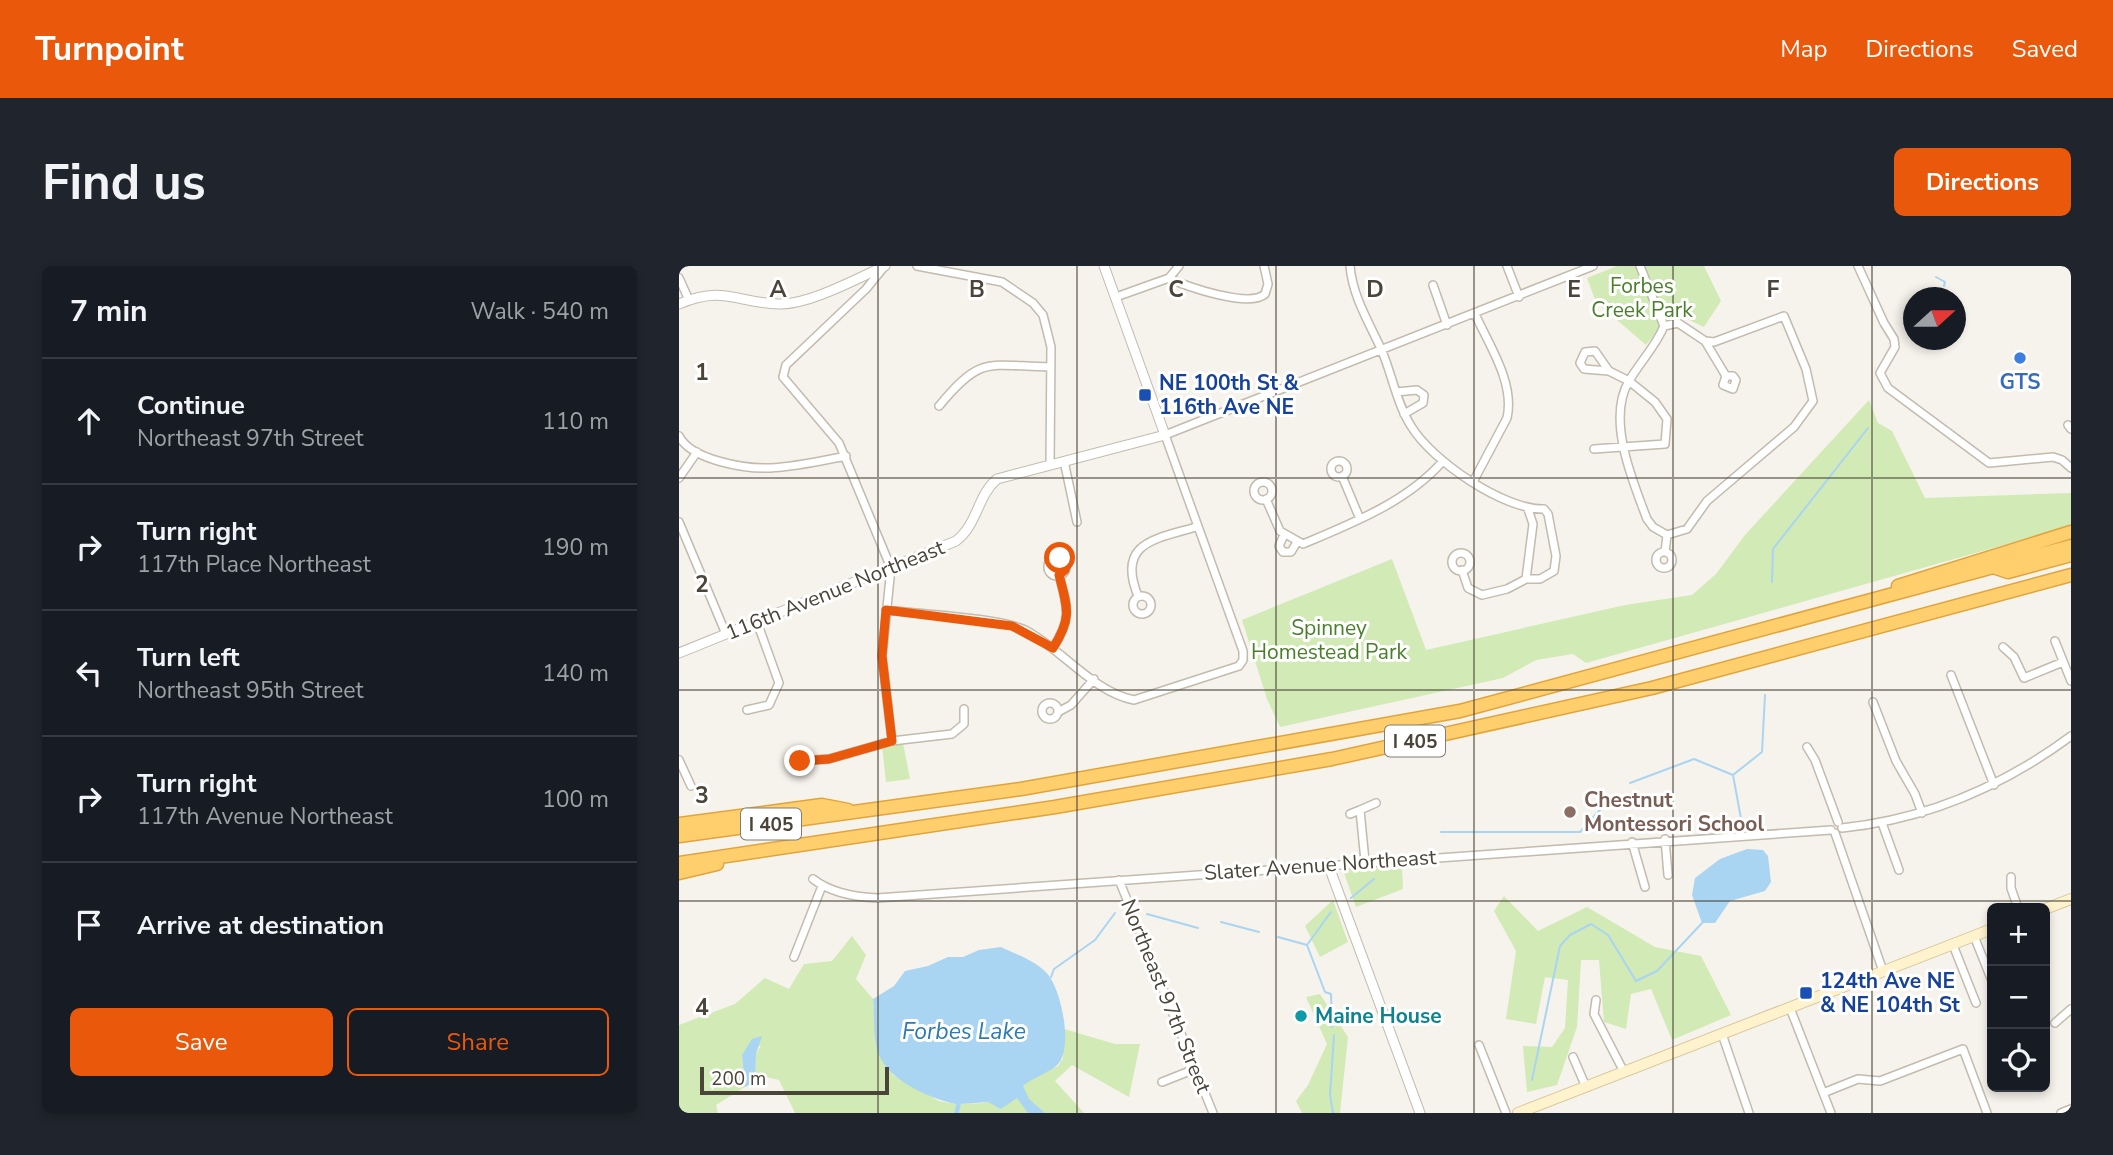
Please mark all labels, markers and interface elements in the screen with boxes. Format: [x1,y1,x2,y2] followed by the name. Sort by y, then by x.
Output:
[35,27,184,72] text: Turnpoint
[1780,33,1827,65] text: Map
[1865,33,1974,65] text: Directions
[2012,33,2078,65] text: Saved
[1894,148,2071,216] button: Directions
[42,149,206,216] text: Find us
[1591,272,1693,324] park label: Forbes Creek Park
[769,274,787,305] text: A
[969,274,985,305] text: B
[1168,274,1184,305] text: C
[1366,274,1384,305] text: D
[1567,274,1581,305] text: E
[1767,274,1780,305] text: F
[1903,287,1966,350] north arrow
[70,291,148,332] text: 7 min
[470,296,609,327] text: Walk · 540 m
[2012,350,2028,366] marker: GTS
[695,357,709,388] text: 1
[2000,368,2041,396] place label: GTS
[1159,369,1300,421] place label: NE 100th St & 116th Ave NE
[1137,387,1153,403] marker: NE 100th St & 116th Ave NE
[137,388,245,423] text: Continue
[70,402,108,440] icon: ahead
[542,406,609,437] text: 110 m
[137,423,363,454] text: Northeast 97th Street
[137,514,256,549] text: Turn right
[70,528,108,566] icon: right
[542,532,609,563] text: 190 m
[721,533,949,647] street label: 116th Avenue Northeast
[1044,542,1075,573] route start
[137,549,371,580] text: 117th Place Northeast
[695,569,709,600] text: 2
[1251,614,1407,666] park label: Spinney Homestead Park
[137,640,240,675] text: Turn left
[70,654,108,692] icon: left
[542,658,609,689] text: 140 m
[137,675,363,706] text: Northeast 95th Street
[1385,726,1445,756] road number: I 405
[784,745,815,776] route end
[137,766,256,801] text: Turn right
[70,780,108,818] icon: right
[695,780,709,811] text: 3
[542,784,609,815] text: 100 m
[1584,786,1764,838] place label: Chestnut Montessori School
[137,801,393,832] text: 117th Avenue Northeast
[1562,804,1578,820] marker: Chestnut Montessori School
[741,808,801,839] road number: I 405
[1203,843,1438,887] street label: Slater Avenue Northeast
[1114,895,1218,1098] street label: Northeast 97th Street
[1987,903,2050,1092] map controls
[1987,903,2050,966] button: +
[70,906,108,944] icon: arrive
[137,908,384,943] text: Arrive at destination
[1987,966,2050,1029] button: −
[1820,967,1961,1019] place label: 124th Ave NE & NE 104th St
[1798,985,1814,1001] marker: 124th Ave NE & NE 104th St
[695,992,709,1023] text: 4
[1315,1002,1442,1030] place label: Maine House
[70,1008,333,1076] button: Save
[347,1008,609,1076] button: Share
[1293,1008,1309,1024] marker: Maine House
[902,1016,1026,1047] water label: Forbes Lake
[1987,1029,2050,1092] button: locate
[700,1064,889,1096] scale bar
[711,1066,766,1092] text: 200 m

